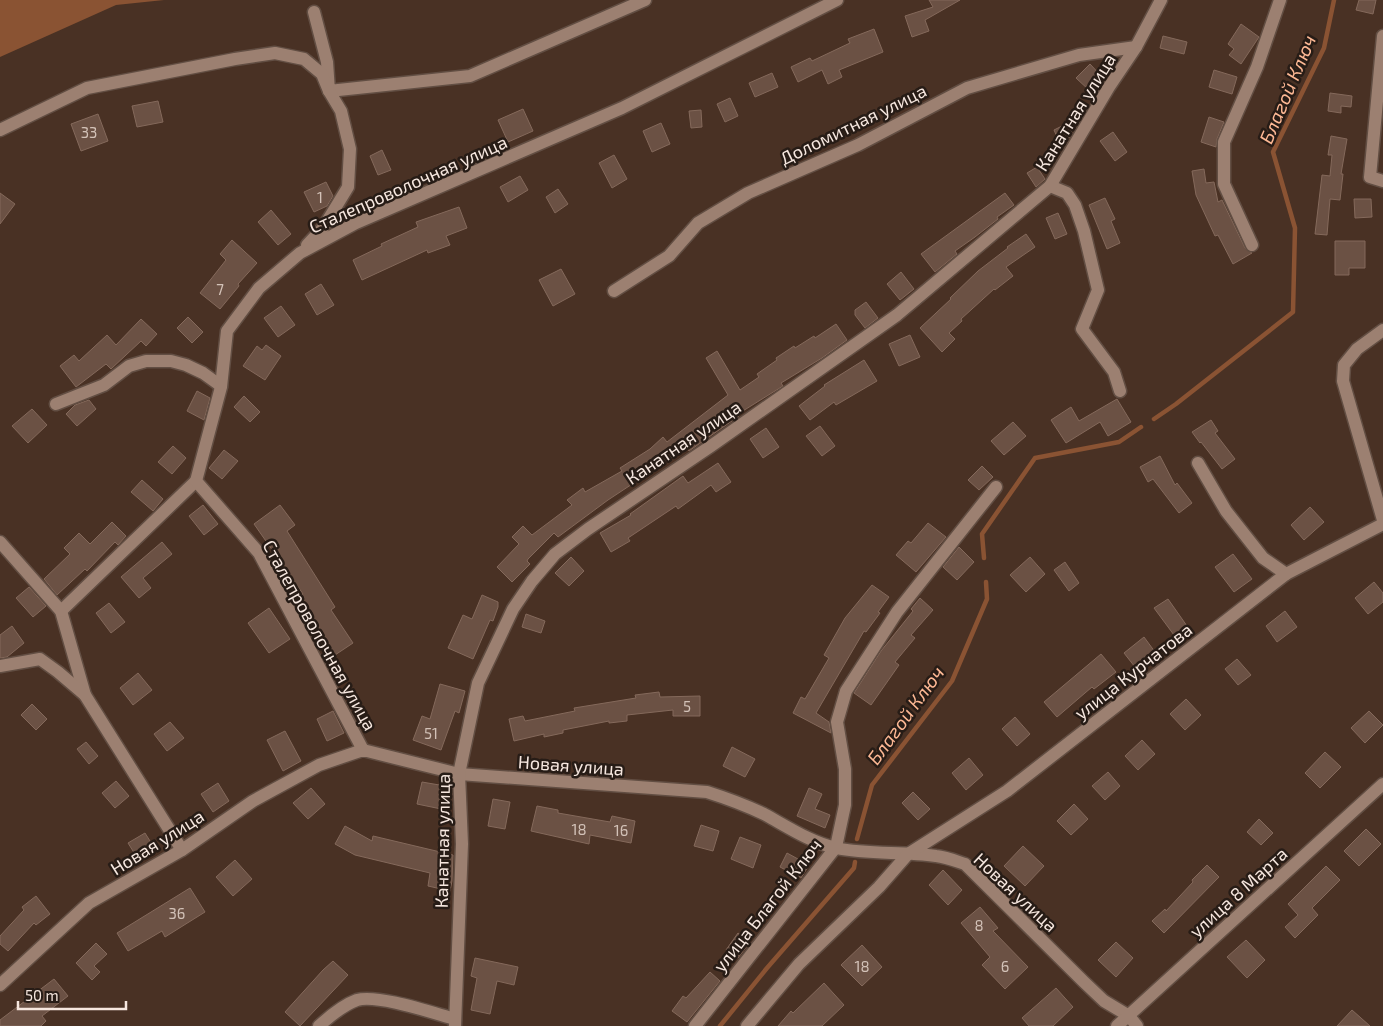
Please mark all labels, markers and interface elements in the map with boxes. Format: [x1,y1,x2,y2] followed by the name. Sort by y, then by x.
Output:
[1254,31,1320,147] water label: Благой Ключ
[1030,49,1120,175] street label: Канатная улица
[776,79,930,169] street label: Доломитная улица
[81,123,97,141] house number: 33
[306,130,510,238] street label: Сталепроволочная улица
[317,188,323,206] house number: 1
[216,280,224,298] house number: 7
[621,395,745,489] street label: Канатная улица
[258,536,382,734] street label: Сталепроволочная улица
[1070,618,1196,724] street label: улица Курчатова
[862,661,948,769] water label: Благой Ключ
[683,697,691,715] house number: 5
[424,724,438,742] house number: 51
[517,750,625,780] street label: Новая улица
[430,774,454,908] street label: Канатная улица
[106,805,208,879] street label: Новая улица
[571,820,587,838] house number: 18
[614,821,628,839] house number: 16
[708,834,826,976] street label: улица Благой Ключ
[1184,842,1292,942] street label: улица 8 Марта
[970,848,1062,936] street label: Новая улица
[169,904,185,922] house number: 36
[974,916,984,934] house number: 8
[854,957,870,975] house number: 18
[1001,957,1009,975] house number: 6
[18,978,125,1010] scale bar
[25,986,59,1004] text: 50 m

